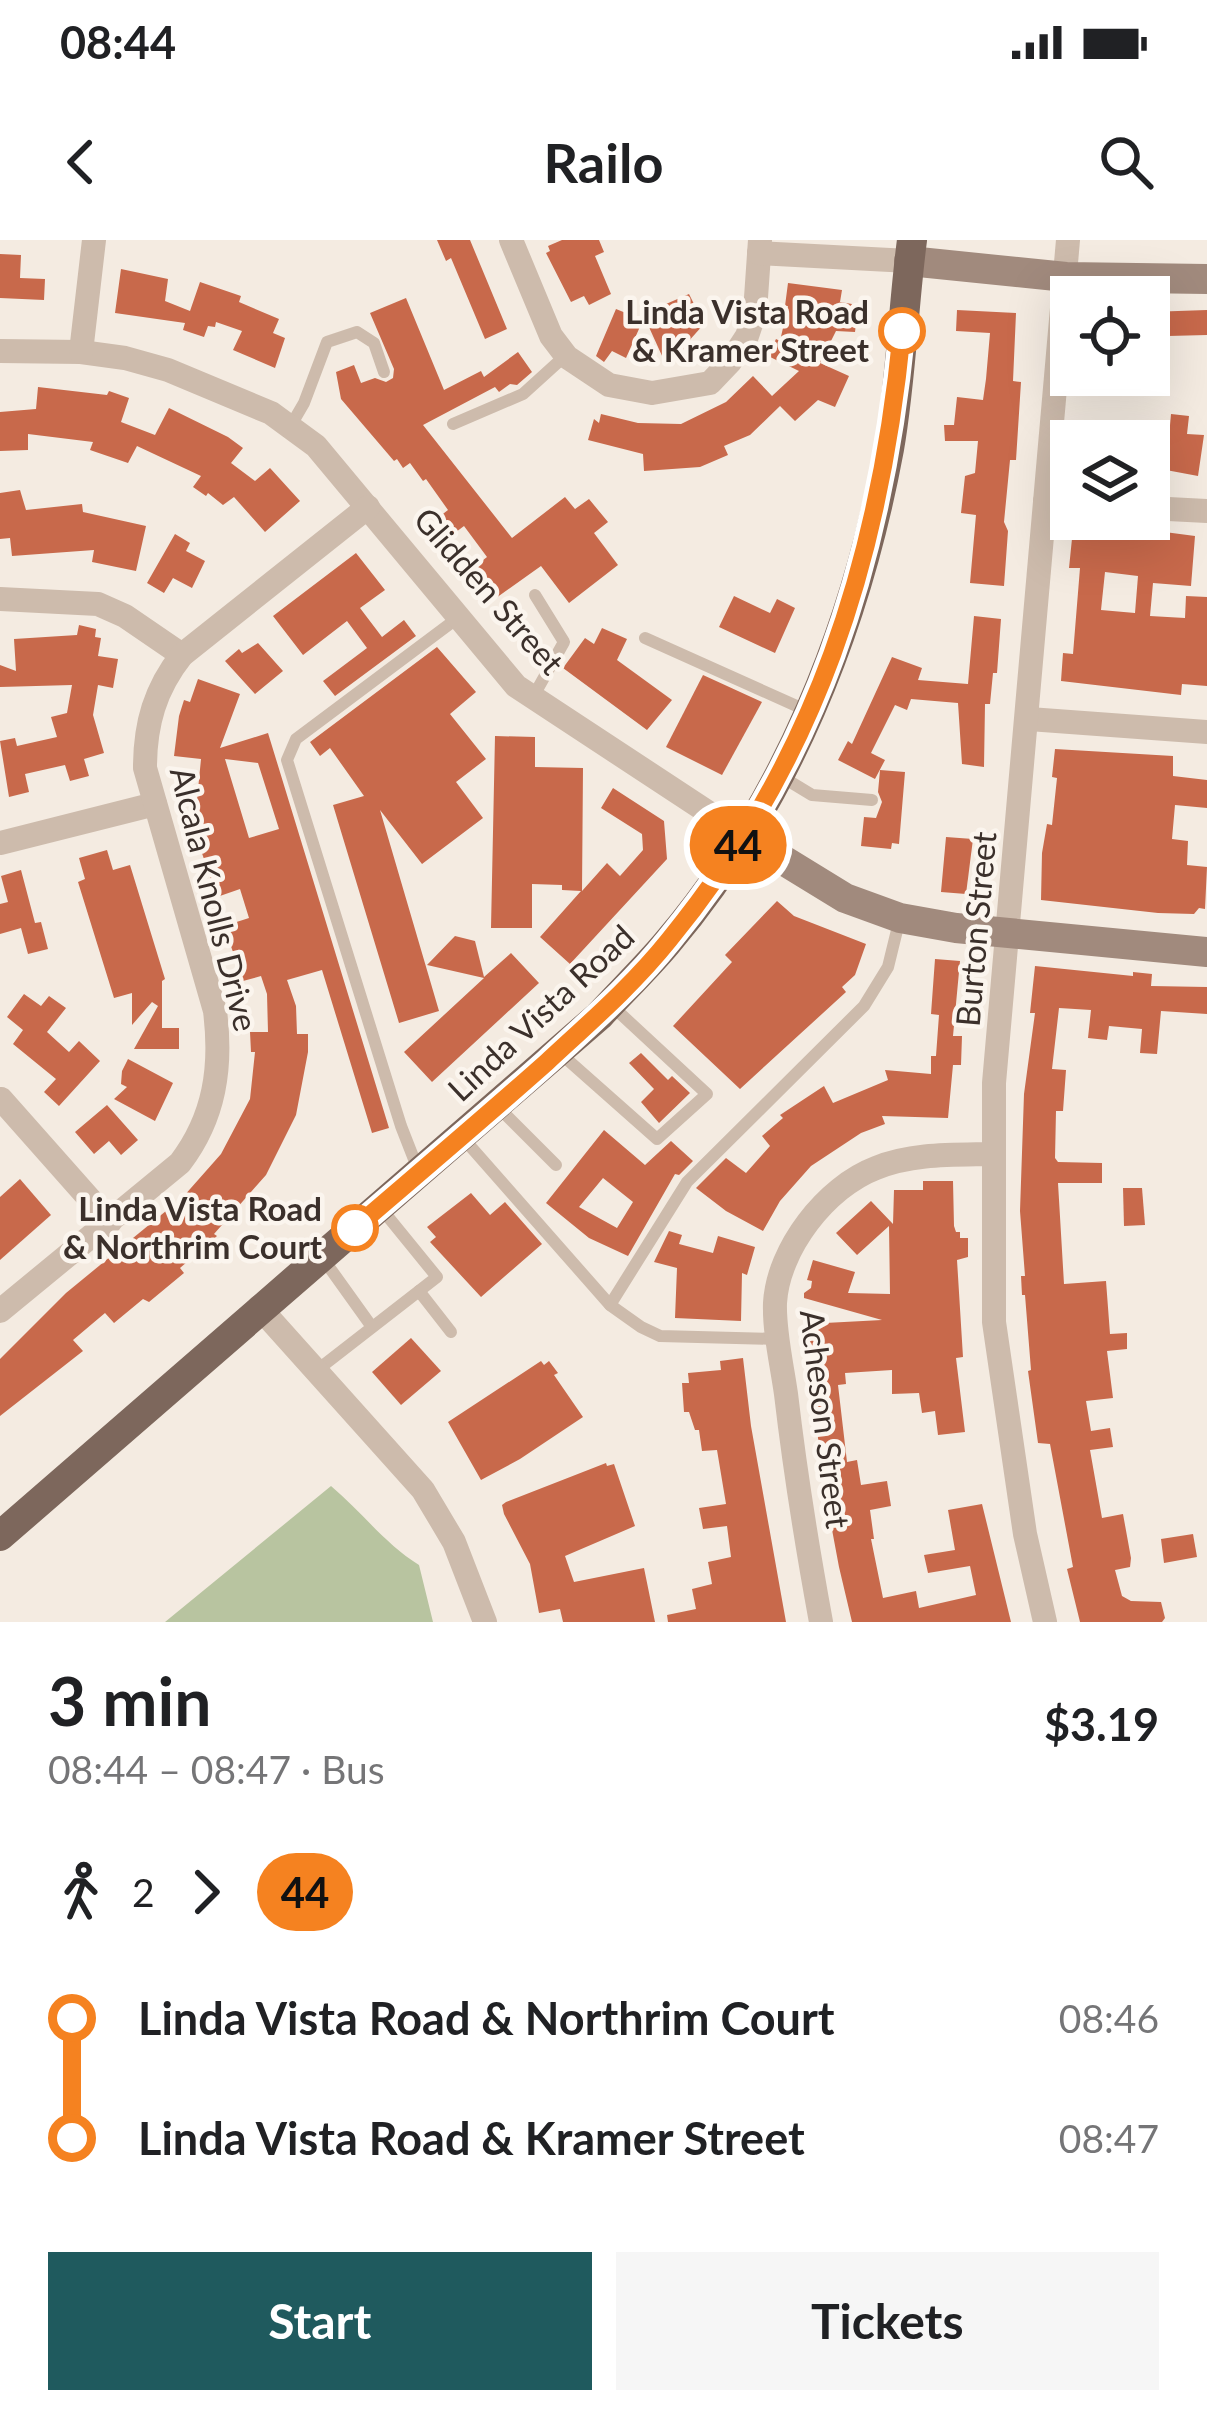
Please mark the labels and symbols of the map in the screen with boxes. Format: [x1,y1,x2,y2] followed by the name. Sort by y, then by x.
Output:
[625,291,870,369] place label: Linda Vista Road & Kramer Street
[880,309,924,353] marker: Linda Vista Road & Kramer Street
[406,499,573,682] street label: Glidden Street
[163,763,267,1035] street label: Alcala Knolls Drive
[684,806,792,884] line badge: 44
[947,830,1003,1028] street label: Burton Street
[439,916,642,1109] street label: Linda Vista Road
[63,1188,323,1266] place label: Linda Vista Road & Northrim Court
[333,1206,377,1250] marker: Linda Vista Road & Northrim Court
[793,1307,859,1531] street label: Acheson Street

